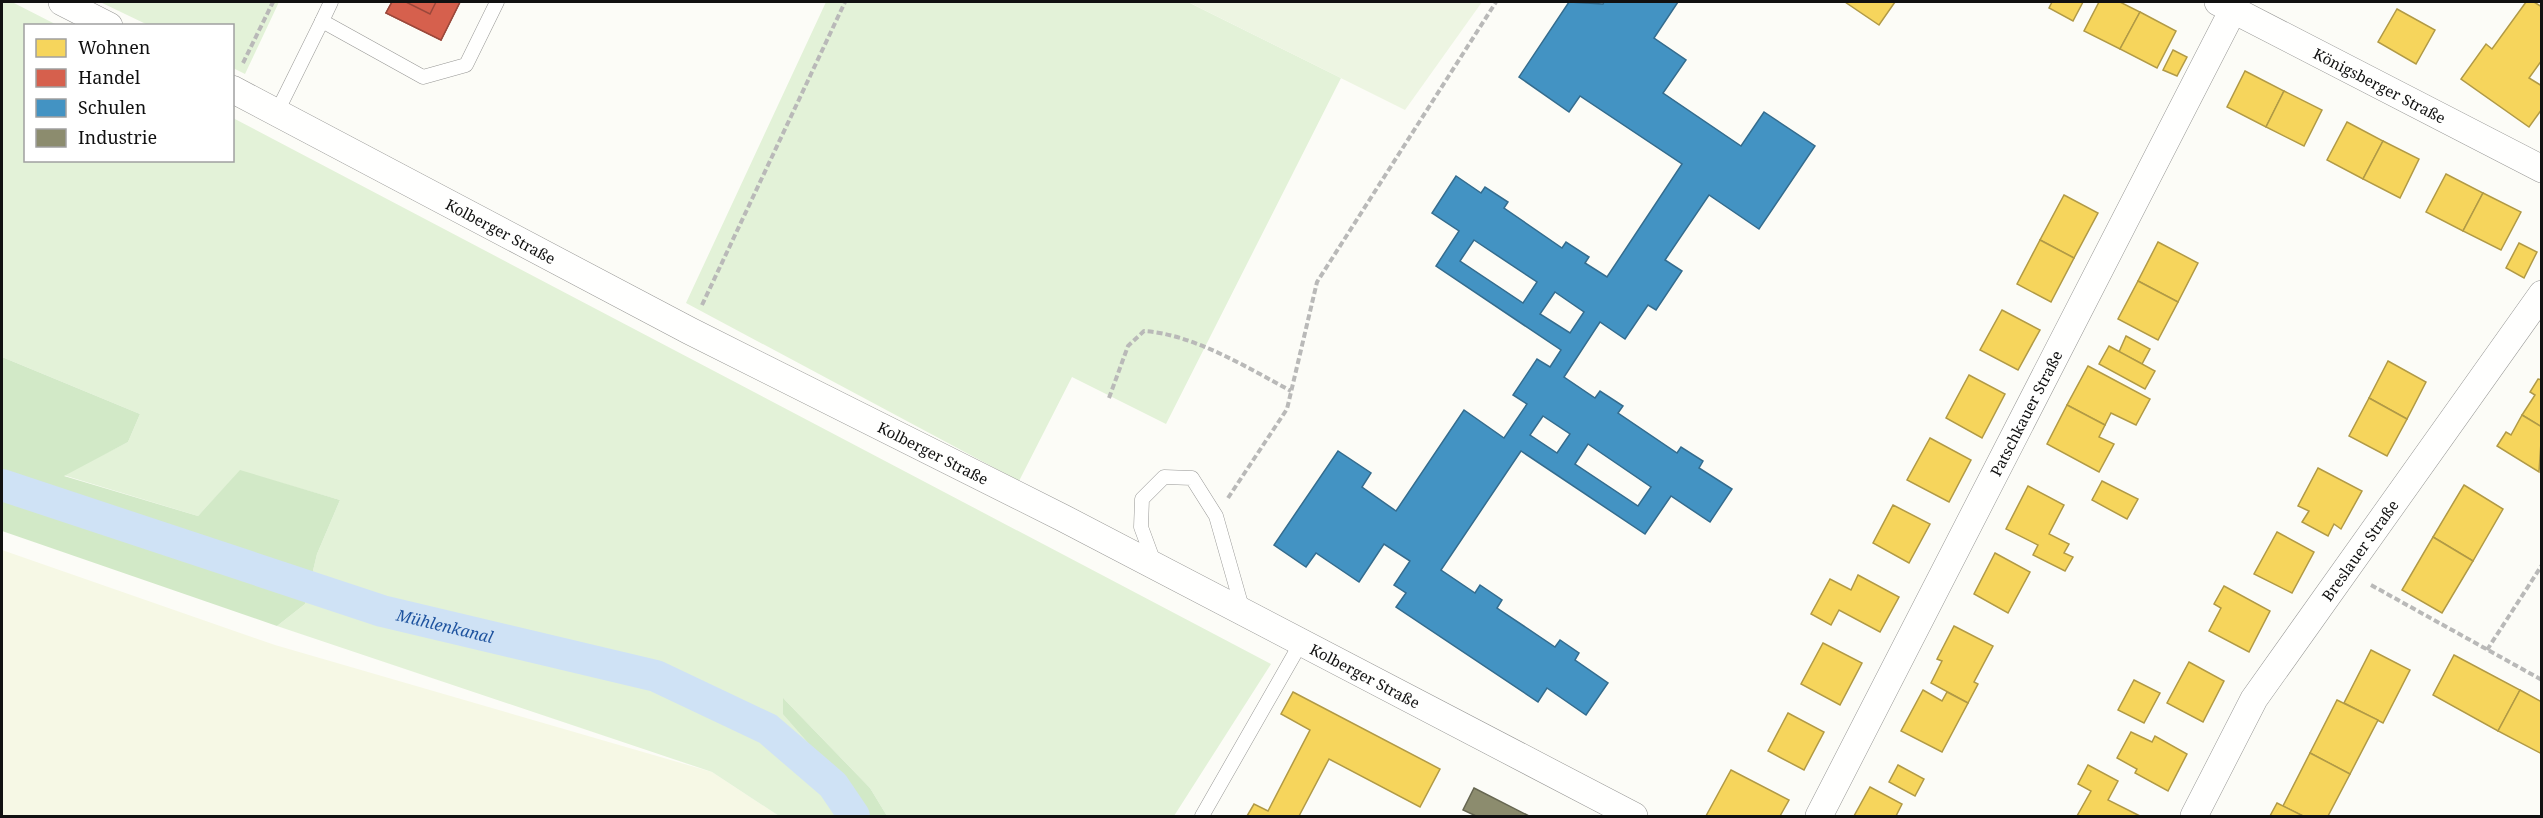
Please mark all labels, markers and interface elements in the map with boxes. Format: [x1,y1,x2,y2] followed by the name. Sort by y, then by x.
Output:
[24,24,234,162] legend
[78,35,151,59] text: Wohnen
[2310,43,2449,128] street label: Königsberger Straße
[78,65,141,89] text: Handel
[78,95,147,119] text: Schulen
[78,125,157,149] text: Industrie
[442,194,559,268] street label: Kolberger Straße
[1985,347,2067,479] street label: Patschkauer Straße
[874,417,992,489] street label: Kolberger Straße
[2317,496,2403,605] street label: Breslauer Straße
[393,604,496,648] water label: Mühlenkanal
[1307,639,1424,713] street label: Kolberger Straße

